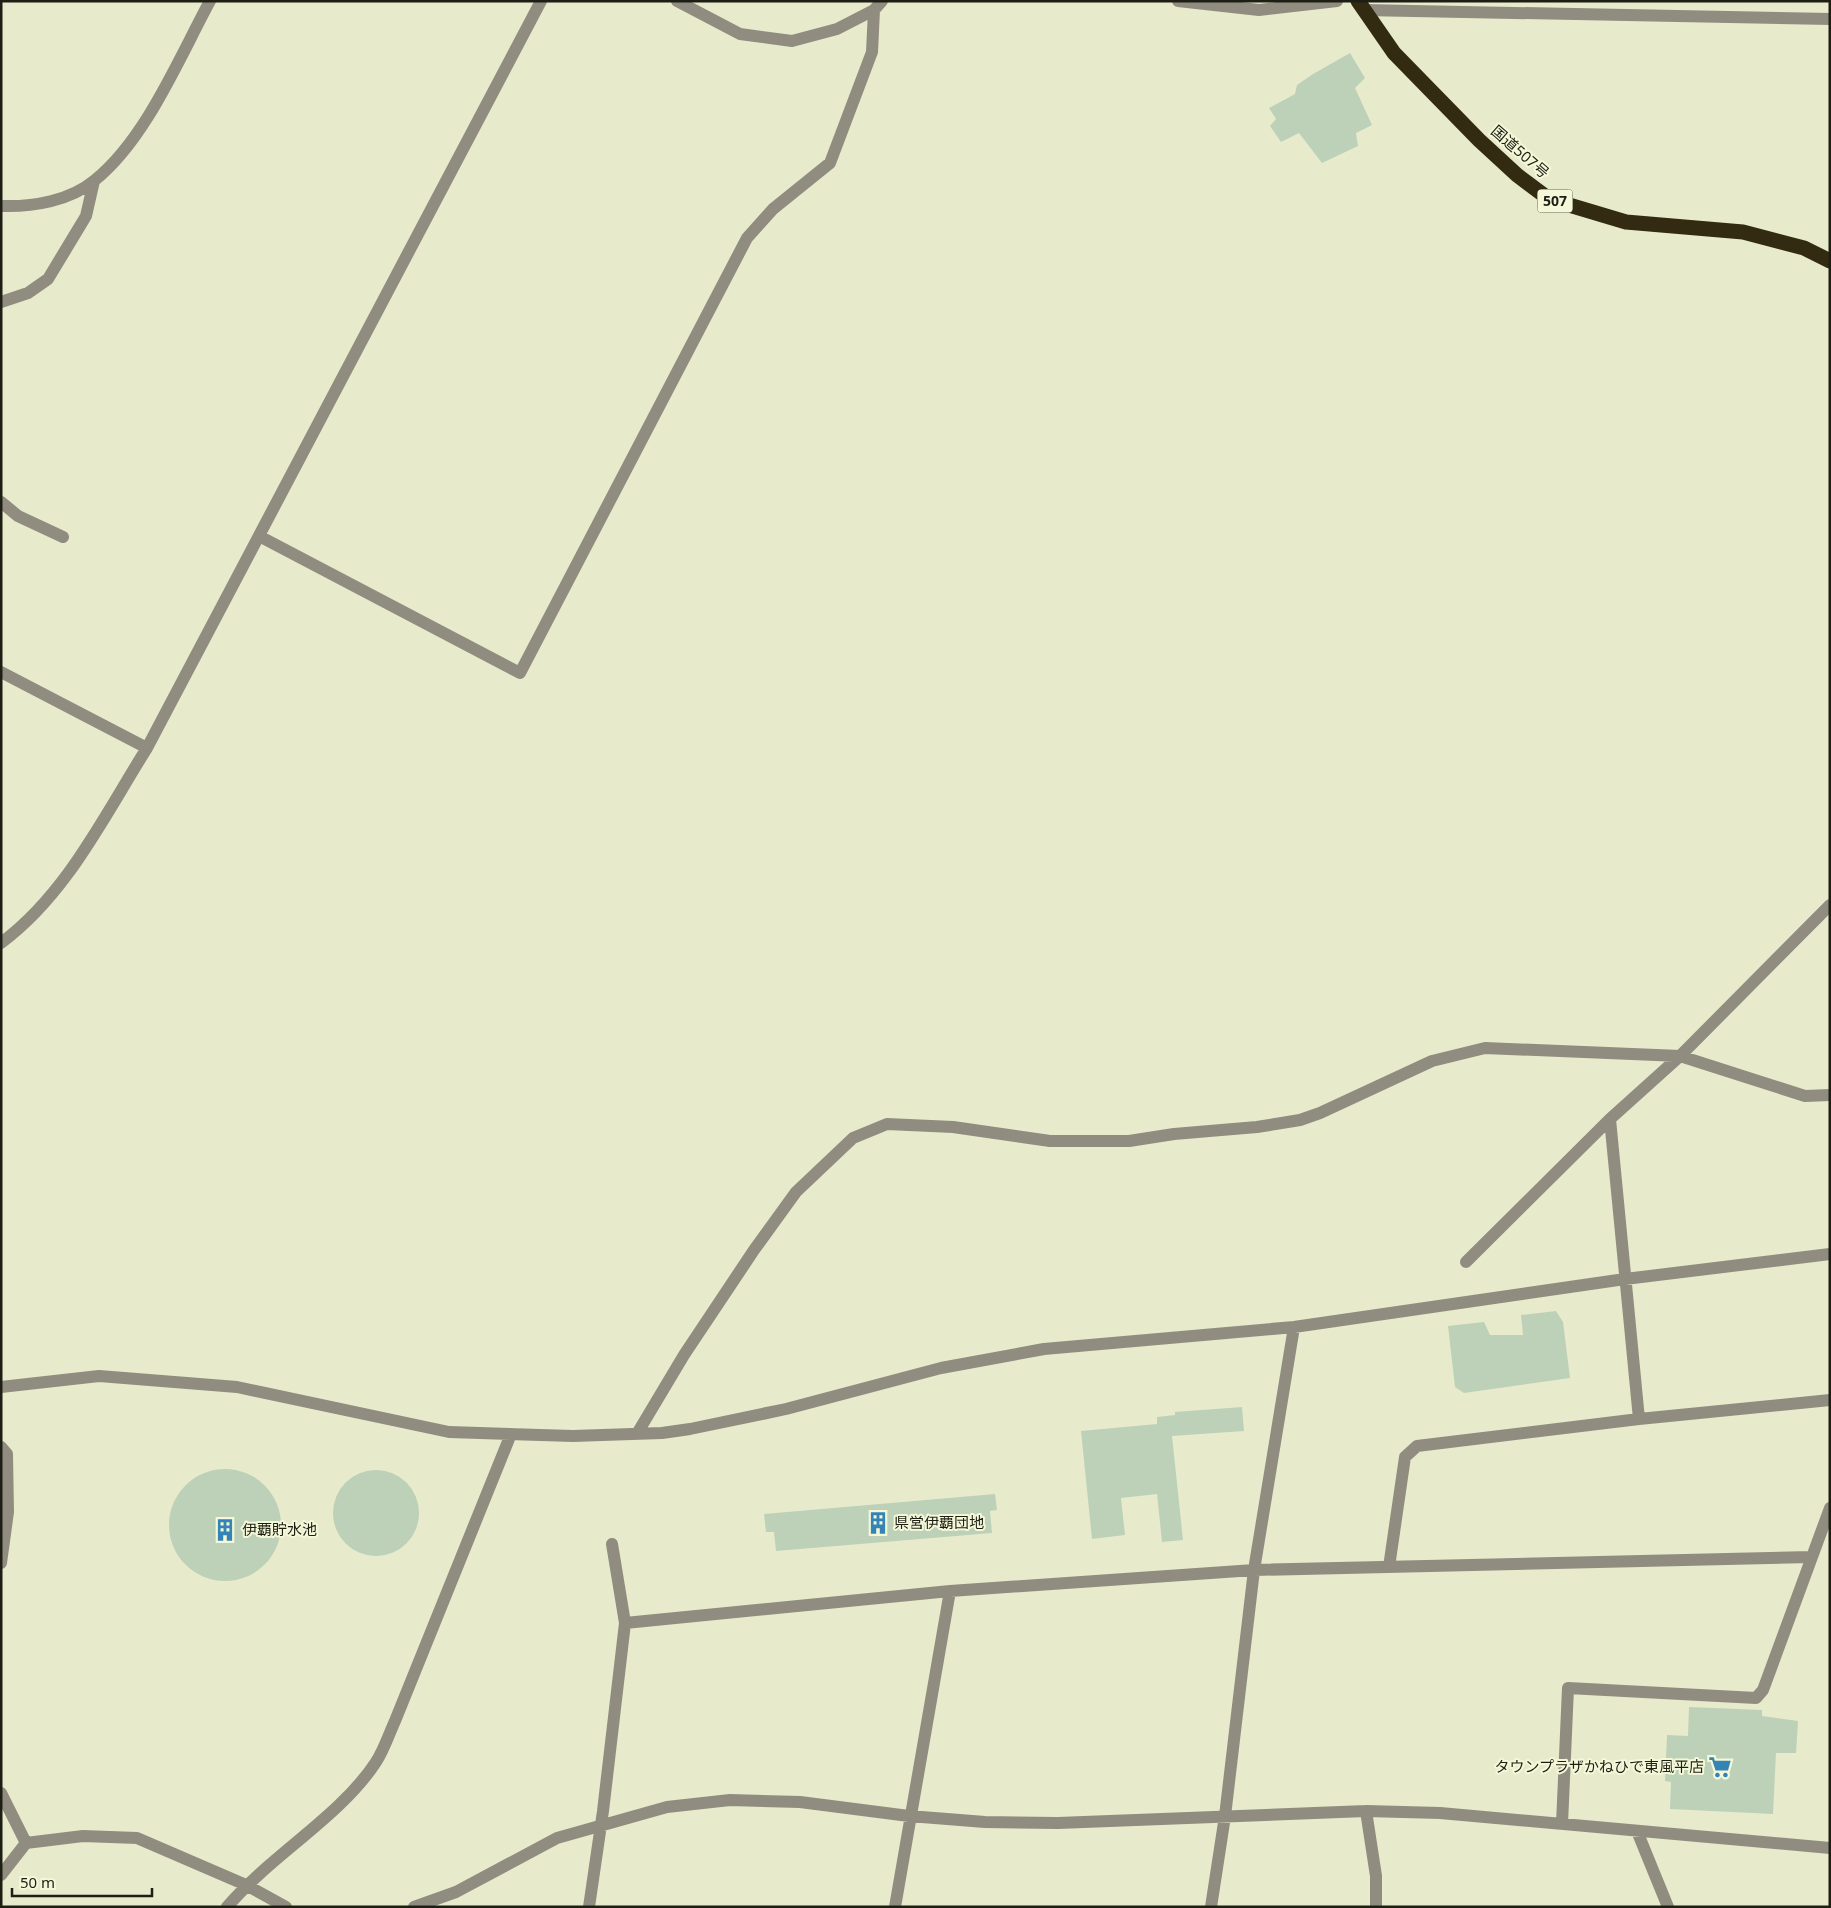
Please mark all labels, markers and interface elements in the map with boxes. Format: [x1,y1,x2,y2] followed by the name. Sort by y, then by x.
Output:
[1487,120,1554,182] street label: 国道507号
[1538,190,1572,212] road number: 507
[865,1510,891,1536] building icon: 県営伊覇団地
[894,1512,984,1532] place label: 県営伊覇団地
[212,1517,238,1543] building icon: 伊覇貯水池
[242,1519,317,1539] place label: 伊覇貯水池
[1707,1754,1733,1780] supermarket icon: タウンプラザかねひで東風平店
[1494,1756,1704,1776] place label: タウンプラザかねひで東風平店
[12,1866,152,1898] scale bar
[20,1872,55,1892] text: 50 m

